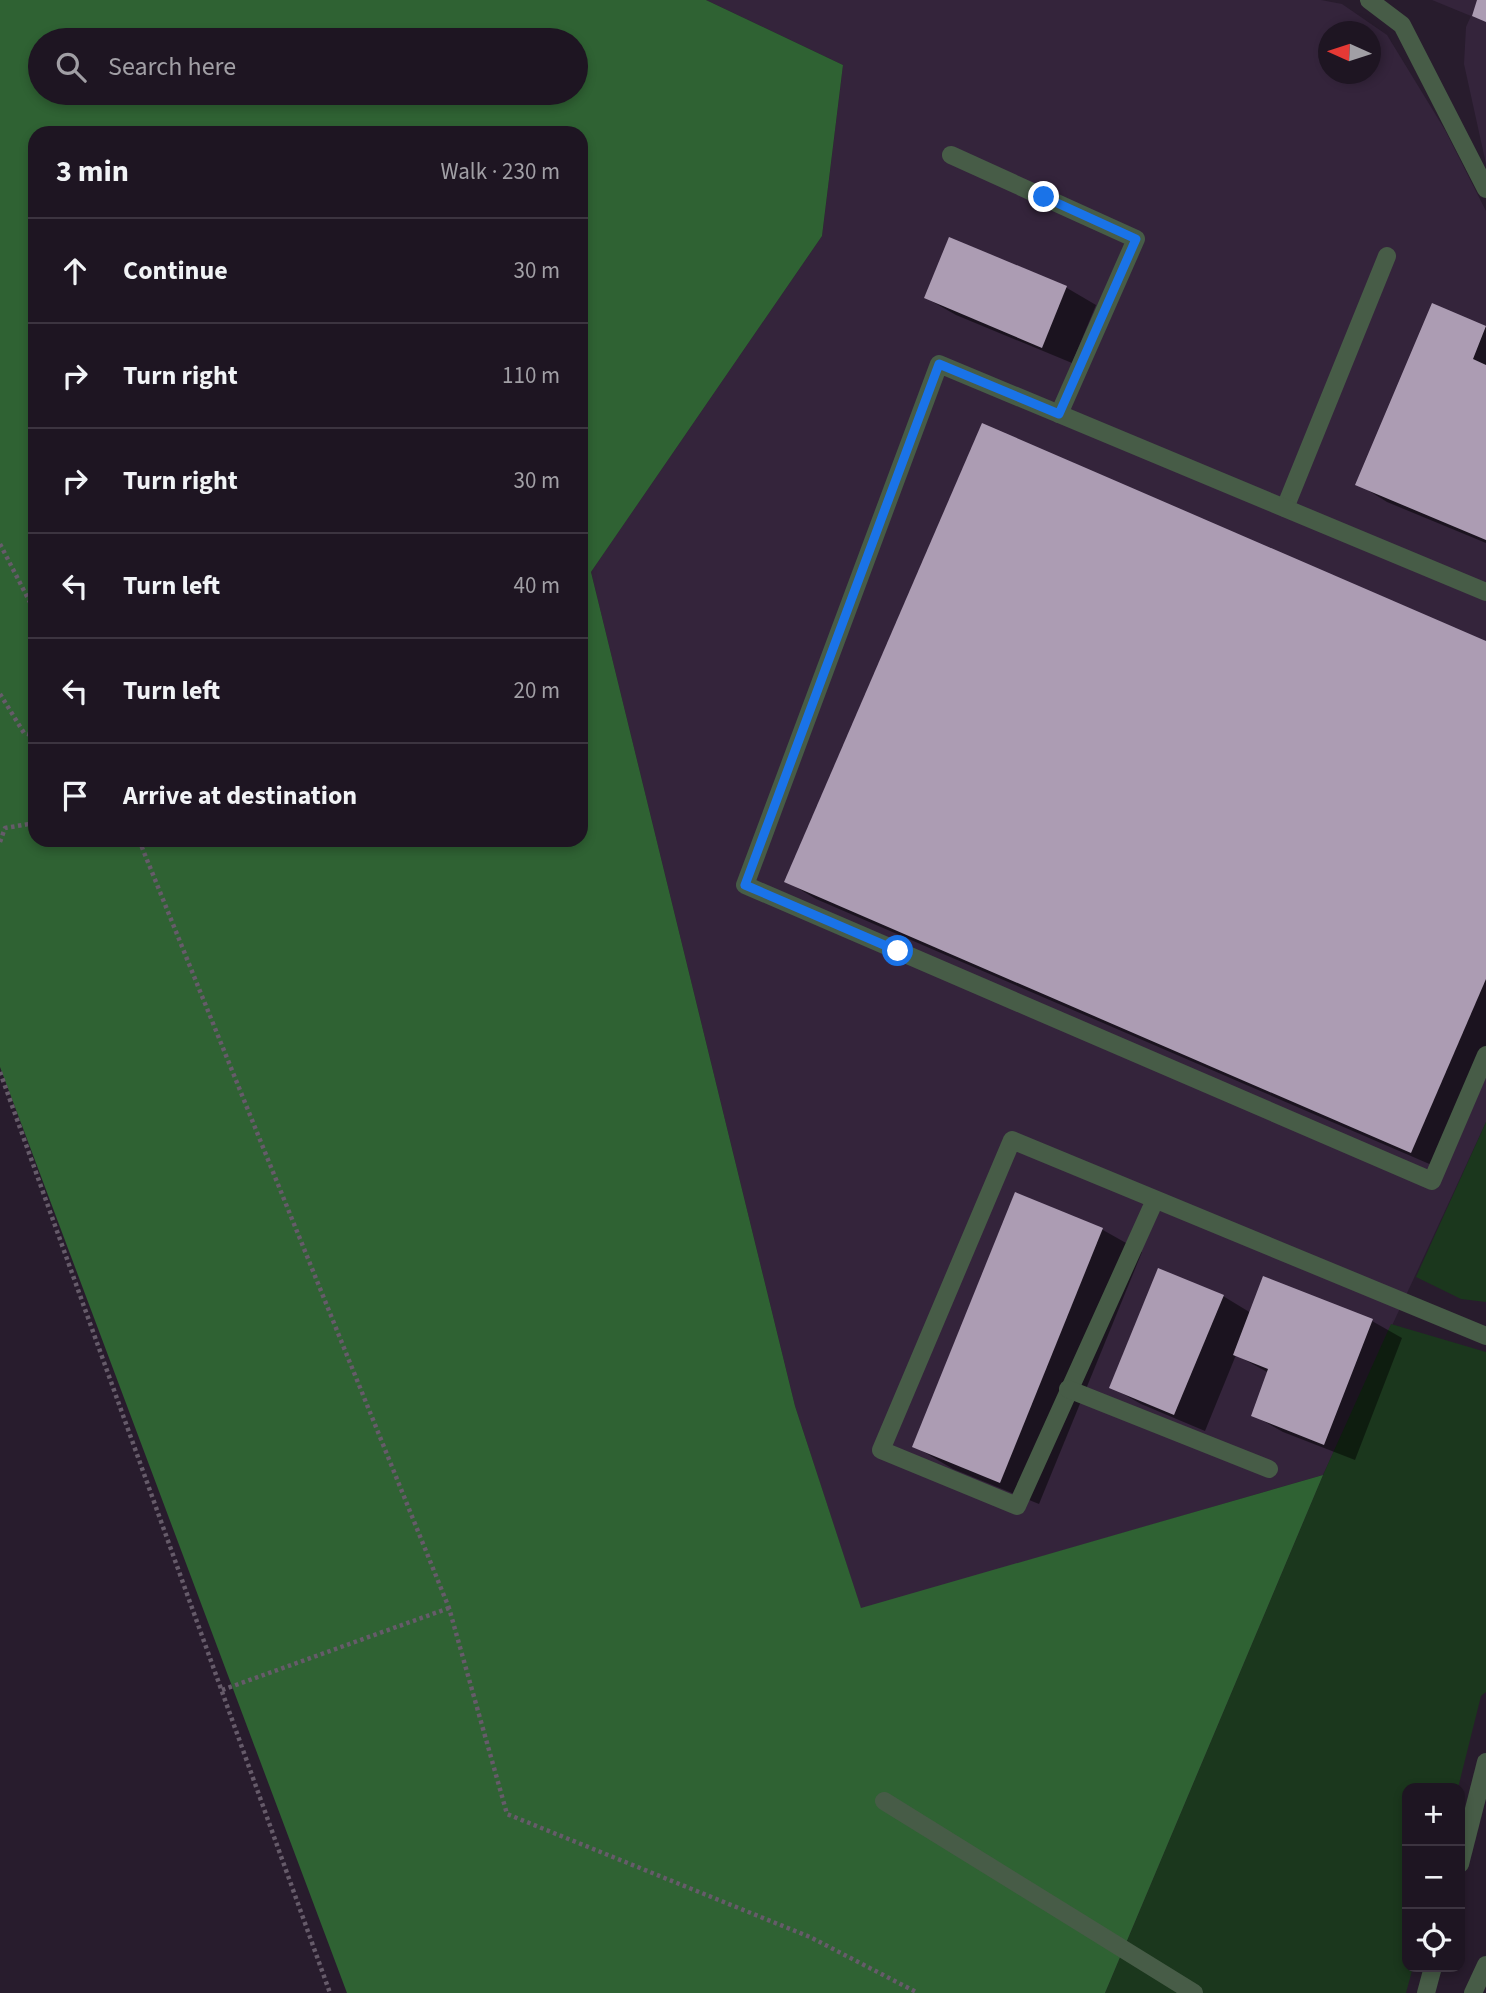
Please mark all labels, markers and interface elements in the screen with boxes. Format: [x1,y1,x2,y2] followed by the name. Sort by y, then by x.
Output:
[1318,21,1381,84] north arrow
[28,28,588,105] search box
[52,48,90,86] icon: search
[108,48,236,85] text: Search here
[56,150,129,193] text: 3 min
[441,155,560,188] text: Walk · 230 m
[1028,181,1059,212] route end
[56,252,94,290] icon: ahead
[123,252,228,289] text: Continue
[513,254,560,287] text: 30 m
[56,357,94,395] icon: right
[123,357,238,394] text: Turn right
[502,359,560,392] text: 110 m
[56,462,94,500] icon: right
[123,462,238,499] text: Turn right
[513,464,560,497] text: 30 m
[56,567,94,605] icon: left
[123,567,220,604] text: Turn left
[513,569,560,602] text: 40 m
[56,672,94,710] icon: left
[123,672,220,709] text: Turn left
[513,674,560,707] text: 20 m
[56,777,94,815] icon: arrive
[123,777,357,814] text: Arrive at destination
[882,935,913,966] route start
[1402,1783,1465,1972] map controls
[1402,1783,1465,1846] button: +
[1402,1846,1465,1909] button: −
[1402,1909,1465,1972] button: locate

